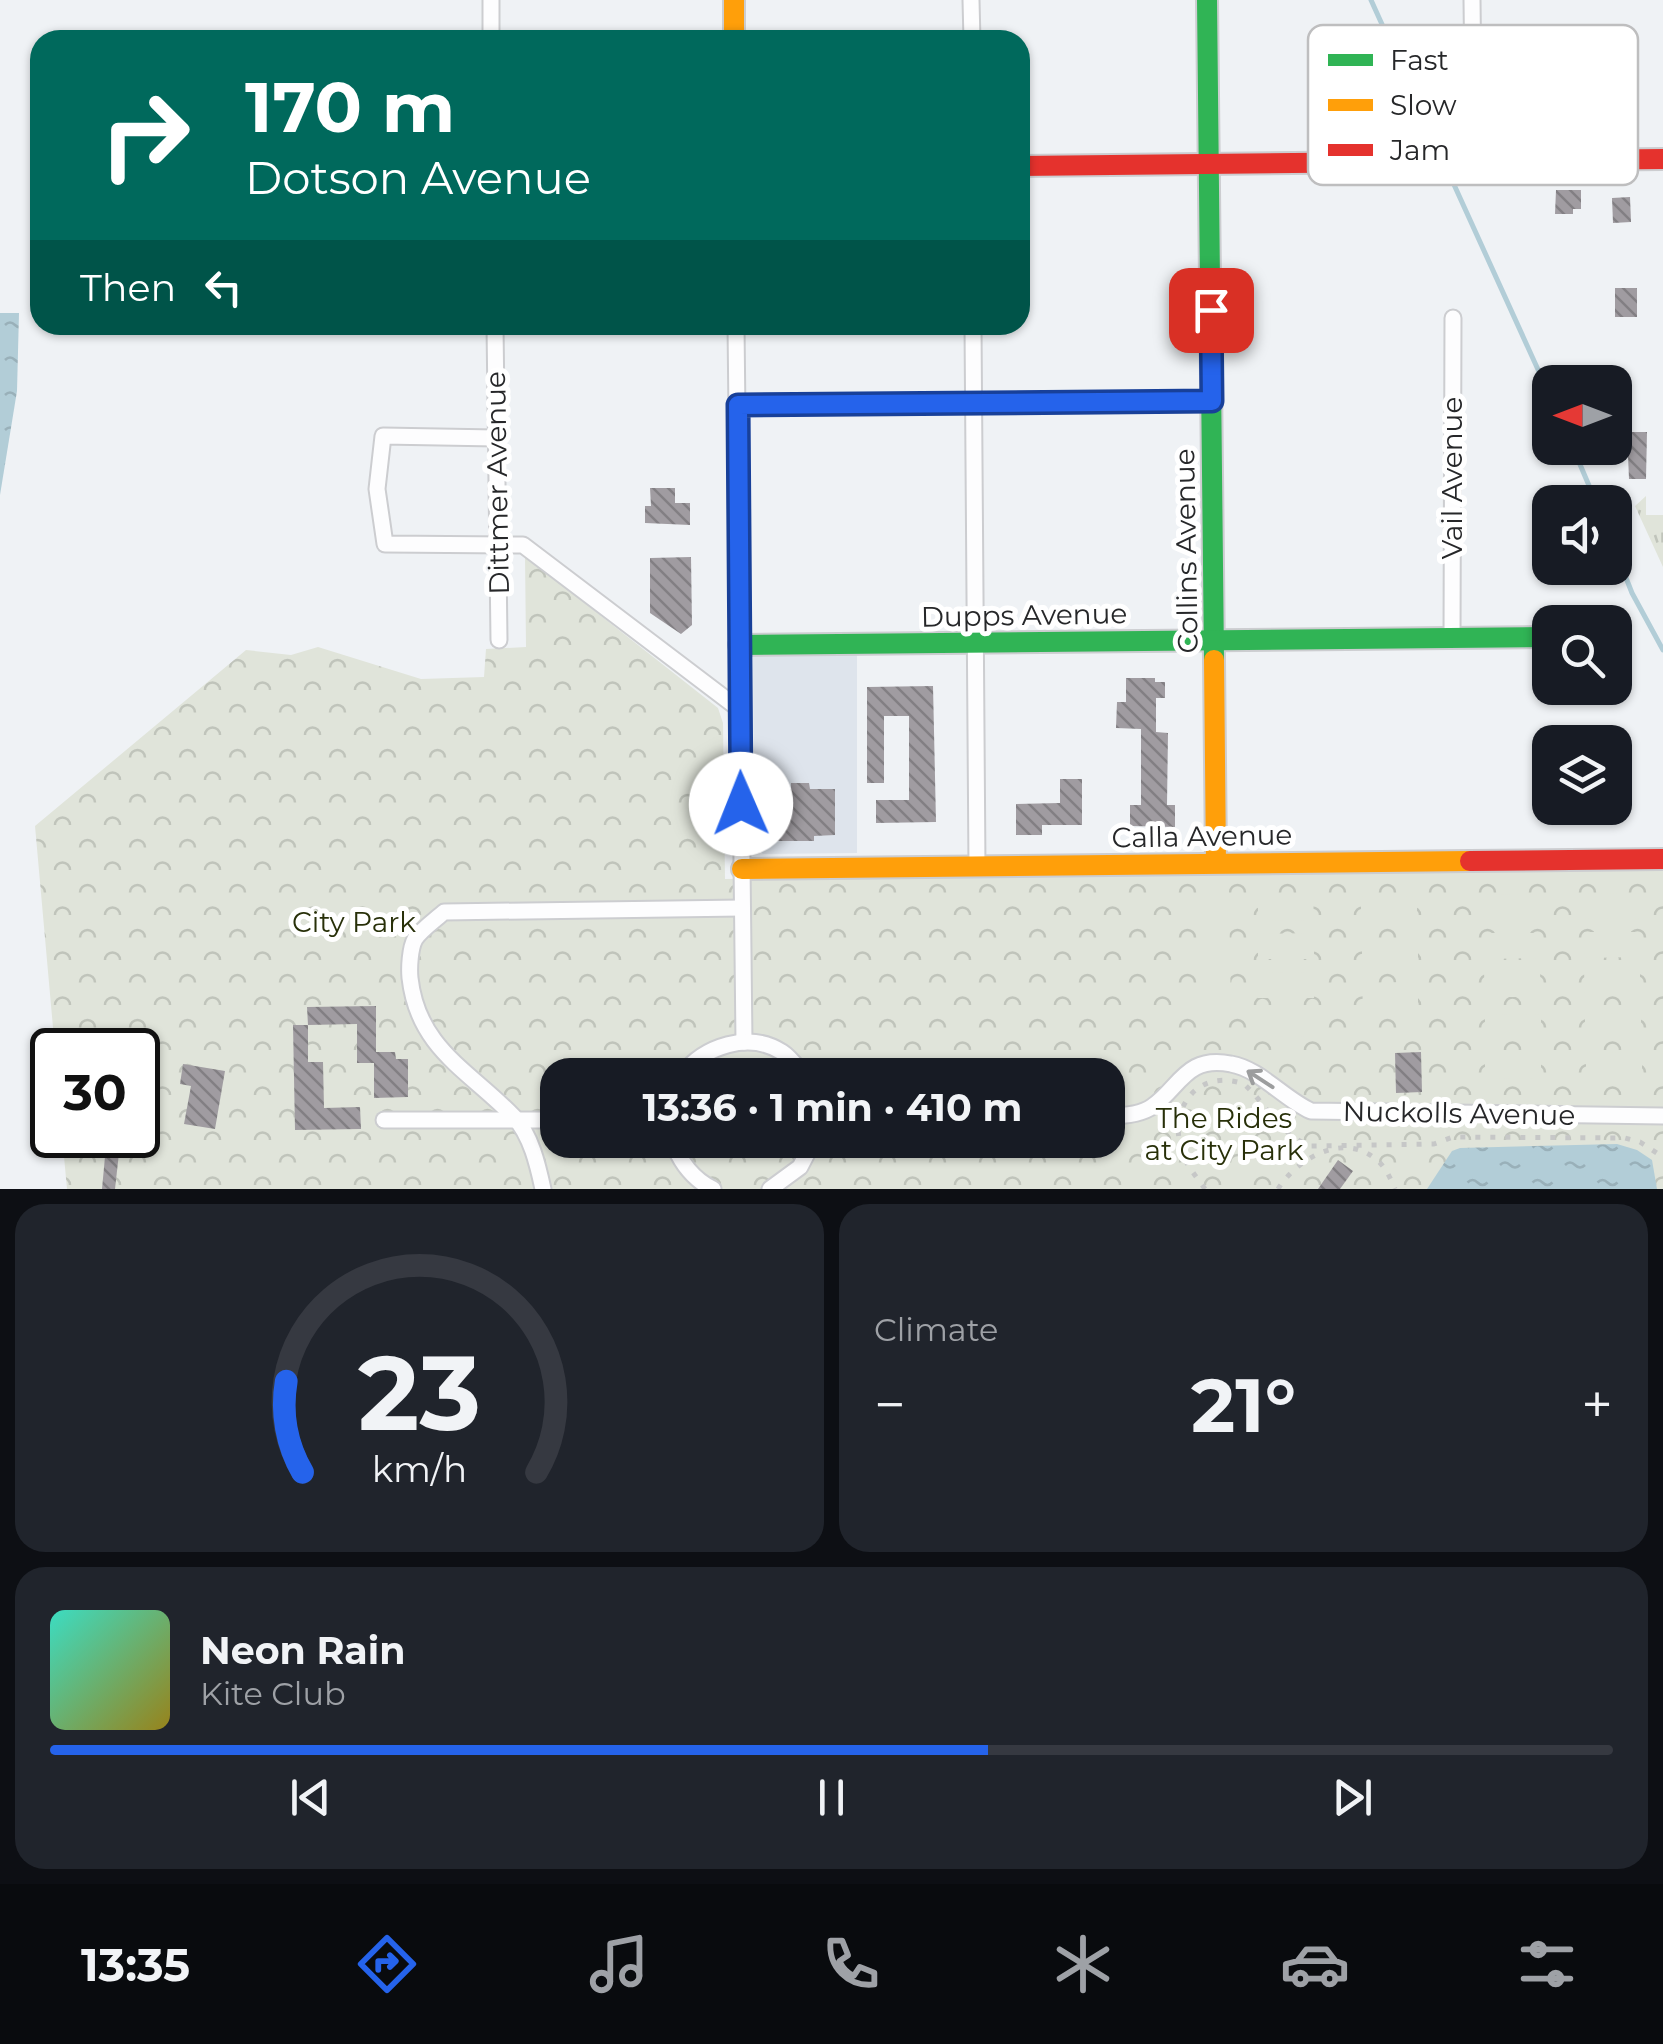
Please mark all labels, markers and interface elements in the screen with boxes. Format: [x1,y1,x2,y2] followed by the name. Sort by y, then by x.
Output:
[1308,25,1638,185] legend
[1390,43,1449,77] text: Fast
[245,64,455,150] text: 170 m
[80,70,210,200] icon: right
[1390,88,1457,122] text: Slow
[1389,133,1450,167] text: Jam
[245,150,591,205] text: Dotson Avenue
[196,260,251,315] icon: left
[80,264,176,311] text: Then
[1169,268,1254,353] pin
[1184,283,1239,338] icon: arrive
[1532,365,1632,465] north arrow
[1532,365,1632,825] map controls
[478,371,516,595] street label: Dittmer Avenue
[1435,397,1469,559] street label: Vail Avenue
[1167,448,1205,654] street label: Collins Avenue
[1532,485,1632,585] button: sound
[920,596,1128,634] street label: Dupps Avenue
[1532,605,1632,705] button: search
[1532,725,1632,825] button: layers
[689,752,793,856] position arrow
[1111,817,1293,855] street label: Calla Avenue
[292,905,416,939] park label: City Park
[30,1028,160,1158] speed limit sign: 30
[1246,1069,1275,1090] one-way arrow
[643,1084,1022,1131] text: 13:36 · 1 min · 410 m
[1342,1094,1576,1132] street label: Nuckolls Avenue
[1144,1101,1304,1167] park label: The Rides at City Park
[874,1310,998,1349] text: Climate
[358,1329,481,1456] text: 23
[1191,1359,1296,1451] text: 21°
[874,1371,906,1438] text: −
[1581,1371,1613,1438] text: +
[372,1447,467,1491] text: km/h
[200,1627,405,1674] text: Neon Rain
[200,1674,346,1713] text: Kite Club
[283,1770,338,1825] icon: previous
[804,1770,859,1825] icon: pause
[1325,1770,1380,1825] icon: next
[352,1929,422,1999] icon: directions
[584,1929,654,1999] icon: music
[816,1929,886,1999] icon: phone
[1048,1929,1118,1999] icon: climate
[1280,1929,1350,1999] icon: car
[1512,1929,1582,1999] icon: filters
[81,1937,190,1992] text: 13:35

